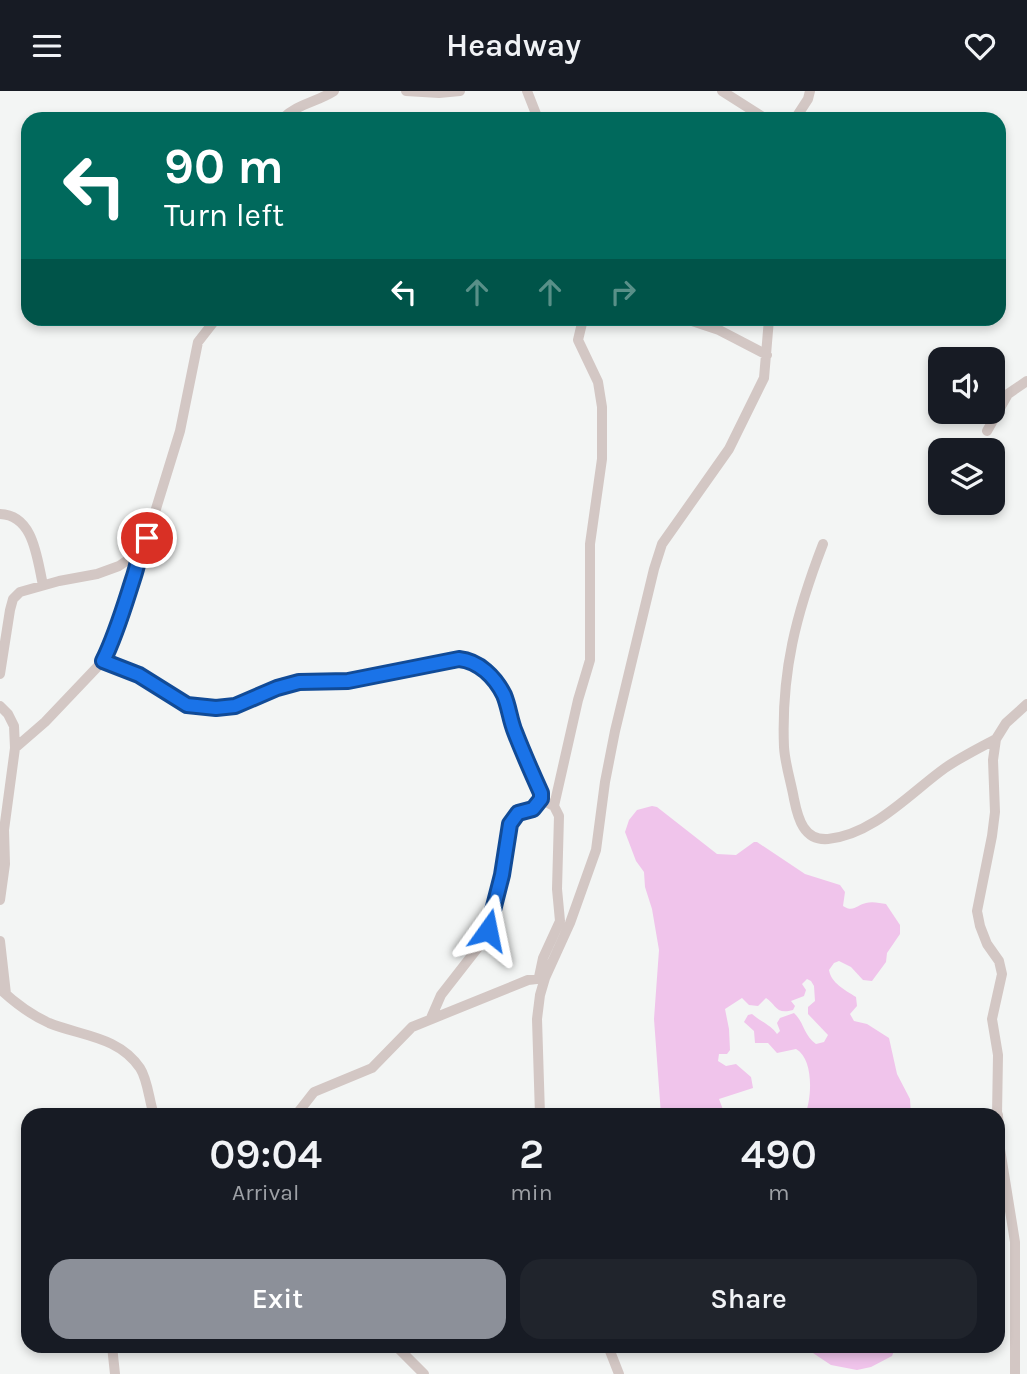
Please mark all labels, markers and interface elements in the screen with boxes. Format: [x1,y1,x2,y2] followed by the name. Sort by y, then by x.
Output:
[28,27,66,65] icon: menu
[446,27,581,64] text: Headway
[961,27,999,65] icon: heart
[164,138,284,195] text: 90 m
[49,140,140,231] icon: left
[164,197,284,234] text: Turn left
[385,273,423,311] icon: left
[458,273,496,311] icon: ahead
[531,273,569,311] icon: ahead
[604,273,642,311] icon: right
[928,347,1005,515] map controls
[928,347,1005,424] button: sound
[928,438,1005,515] button: layers
[117,508,177,568] pin
[128,519,166,557] icon: arrive
[451,893,525,967] position arrow
[209,1129,322,1179] text: 09:04
[519,1129,544,1179] text: 2
[741,1129,817,1179] text: 490
[232,1179,299,1206] text: Arrival
[510,1179,553,1206] text: min
[768,1179,790,1206] text: m
[49,1259,506,1339] button: Exit
[520,1259,977,1339] button: Share

